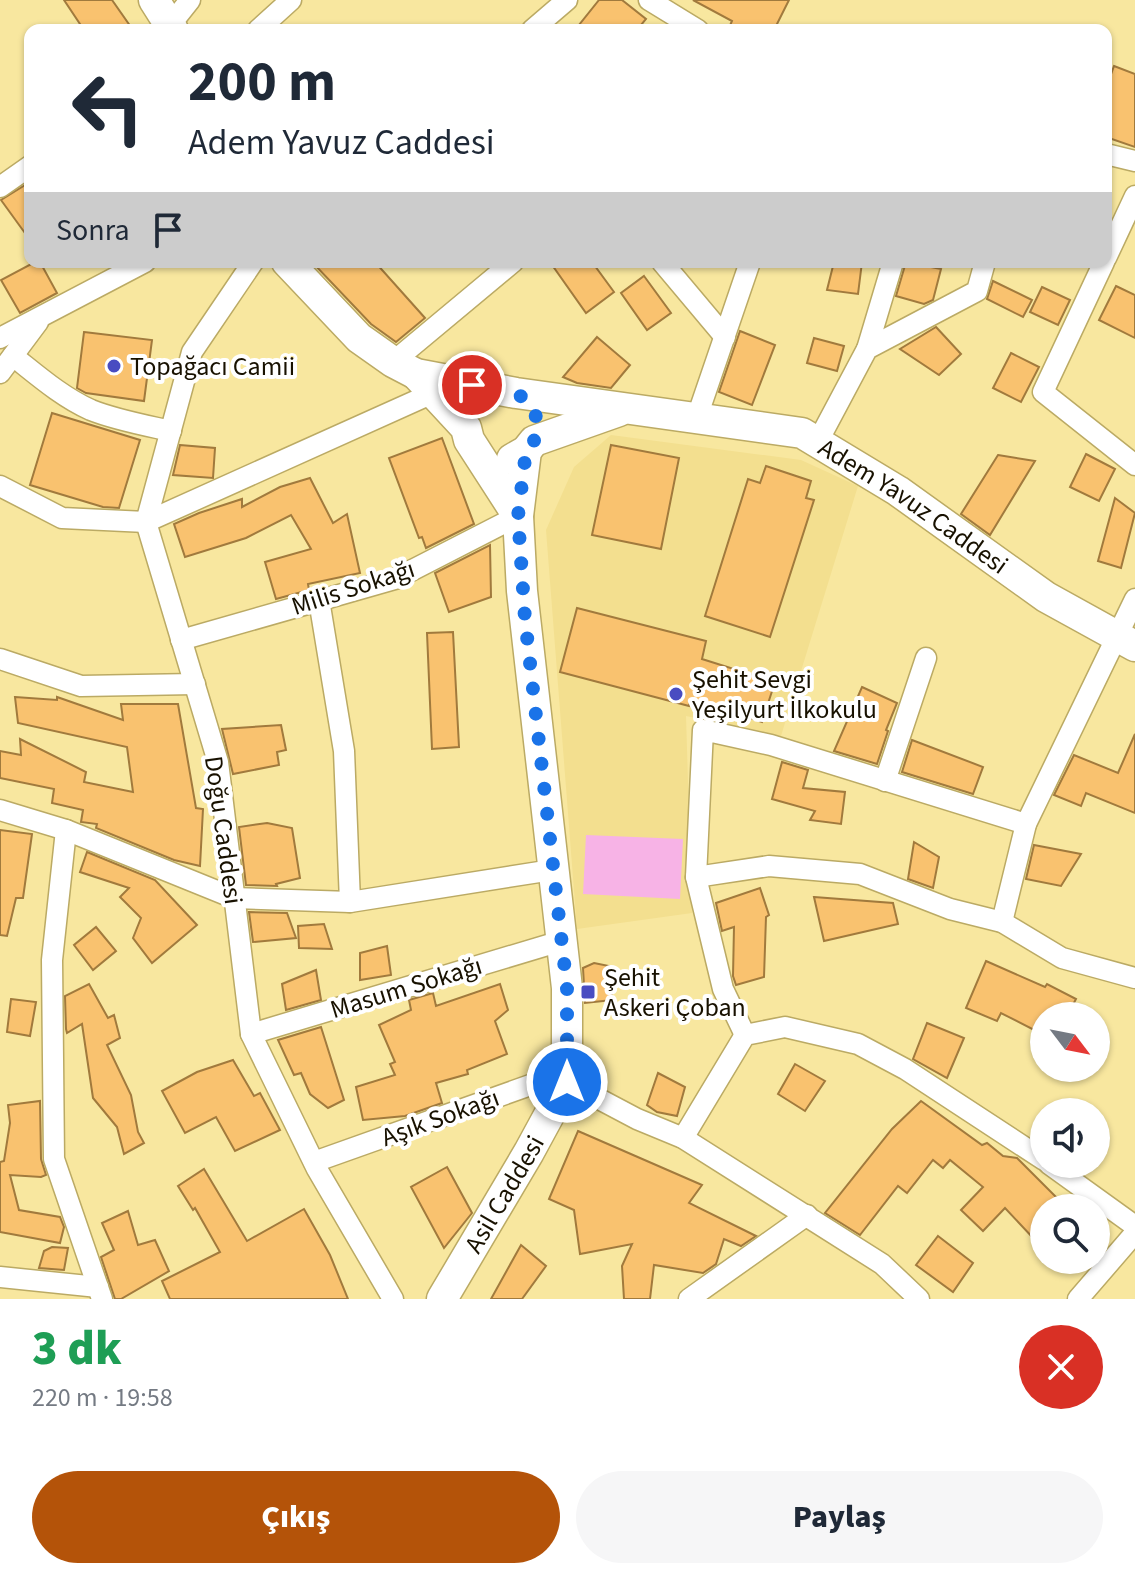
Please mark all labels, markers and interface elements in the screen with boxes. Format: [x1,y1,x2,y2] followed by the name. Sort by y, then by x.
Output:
[188,43,336,122] text: 200 m
[56,56,160,160] icon: left
[188,117,495,168] text: Adem Yavuz Caddesi
[146,208,190,252] icon: arrive
[56,209,130,252] text: Sonra
[130,348,295,385] place label: Topağacı Camii
[438,351,506,419] pin
[105,357,123,375] marker: Topağacı Camii
[450,363,494,407] icon: arrive
[811,429,1016,583] street label: Adem Yavuz Caddesi
[287,550,420,625] street label: Milis Sokağı
[691,661,877,728] place label: Şehit Sevgi Yeşilyurt İlkokulu
[667,685,685,703] marker: Şehit Sevgi Yeşilyurt İlkokulu
[195,753,252,907] street label: Doğu Caddesi
[326,947,487,1028] street label: Masum Sokağı
[604,959,746,1026] place label: Şehit Askeri Çoban
[579,983,597,1001] marker: Şehit Askeri Çoban
[1030,1002,1110,1082] north arrow
[1030,1002,1110,1274] map controls
[525,1040,609,1124] position arrow
[376,1079,504,1156] street label: Aşık Sokağı
[1030,1098,1110,1178] button: sound
[455,1129,554,1260] street label: Asil Caddesi
[1030,1194,1110,1274] button: search
[32,1315,122,1383] text: 3 dk
[1019,1325,1103,1409] button: close
[32,1379,173,1416] text: 220 m · 19:58
[32,1471,560,1563] button: Çıkış
[576,1471,1103,1563] button: Paylaş

